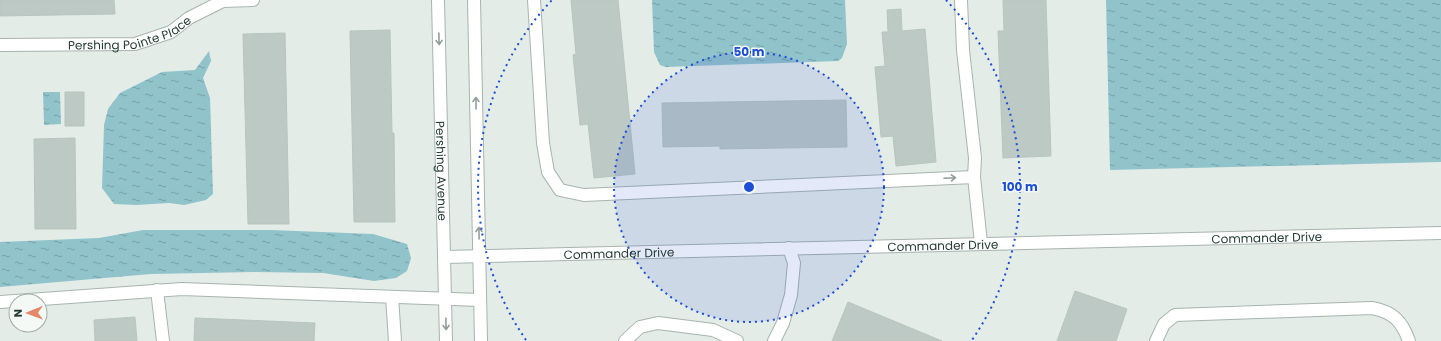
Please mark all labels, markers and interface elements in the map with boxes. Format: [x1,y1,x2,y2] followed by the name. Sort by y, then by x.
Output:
[68,11,194,53] street label: Pershing Pointe Place
[435,32,442,45] one-way arrow
[734,43,765,60] text: 50 m
[472,97,480,110] one-way arrow
[432,121,452,221] street label: Pershing Avenue
[943,175,956,182] one-way arrow
[1002,178,1038,195] text: 100 m
[742,180,756,194] centre of rings
[475,227,483,240] one-way arrow
[1211,227,1322,247] street label: Commander Drive
[887,235,998,255] street label: Commander Drive
[563,243,675,263] street label: Commander Drive
[8,293,48,333] north arrow
[10,309,26,317] text: N
[442,317,449,330] one-way arrow

